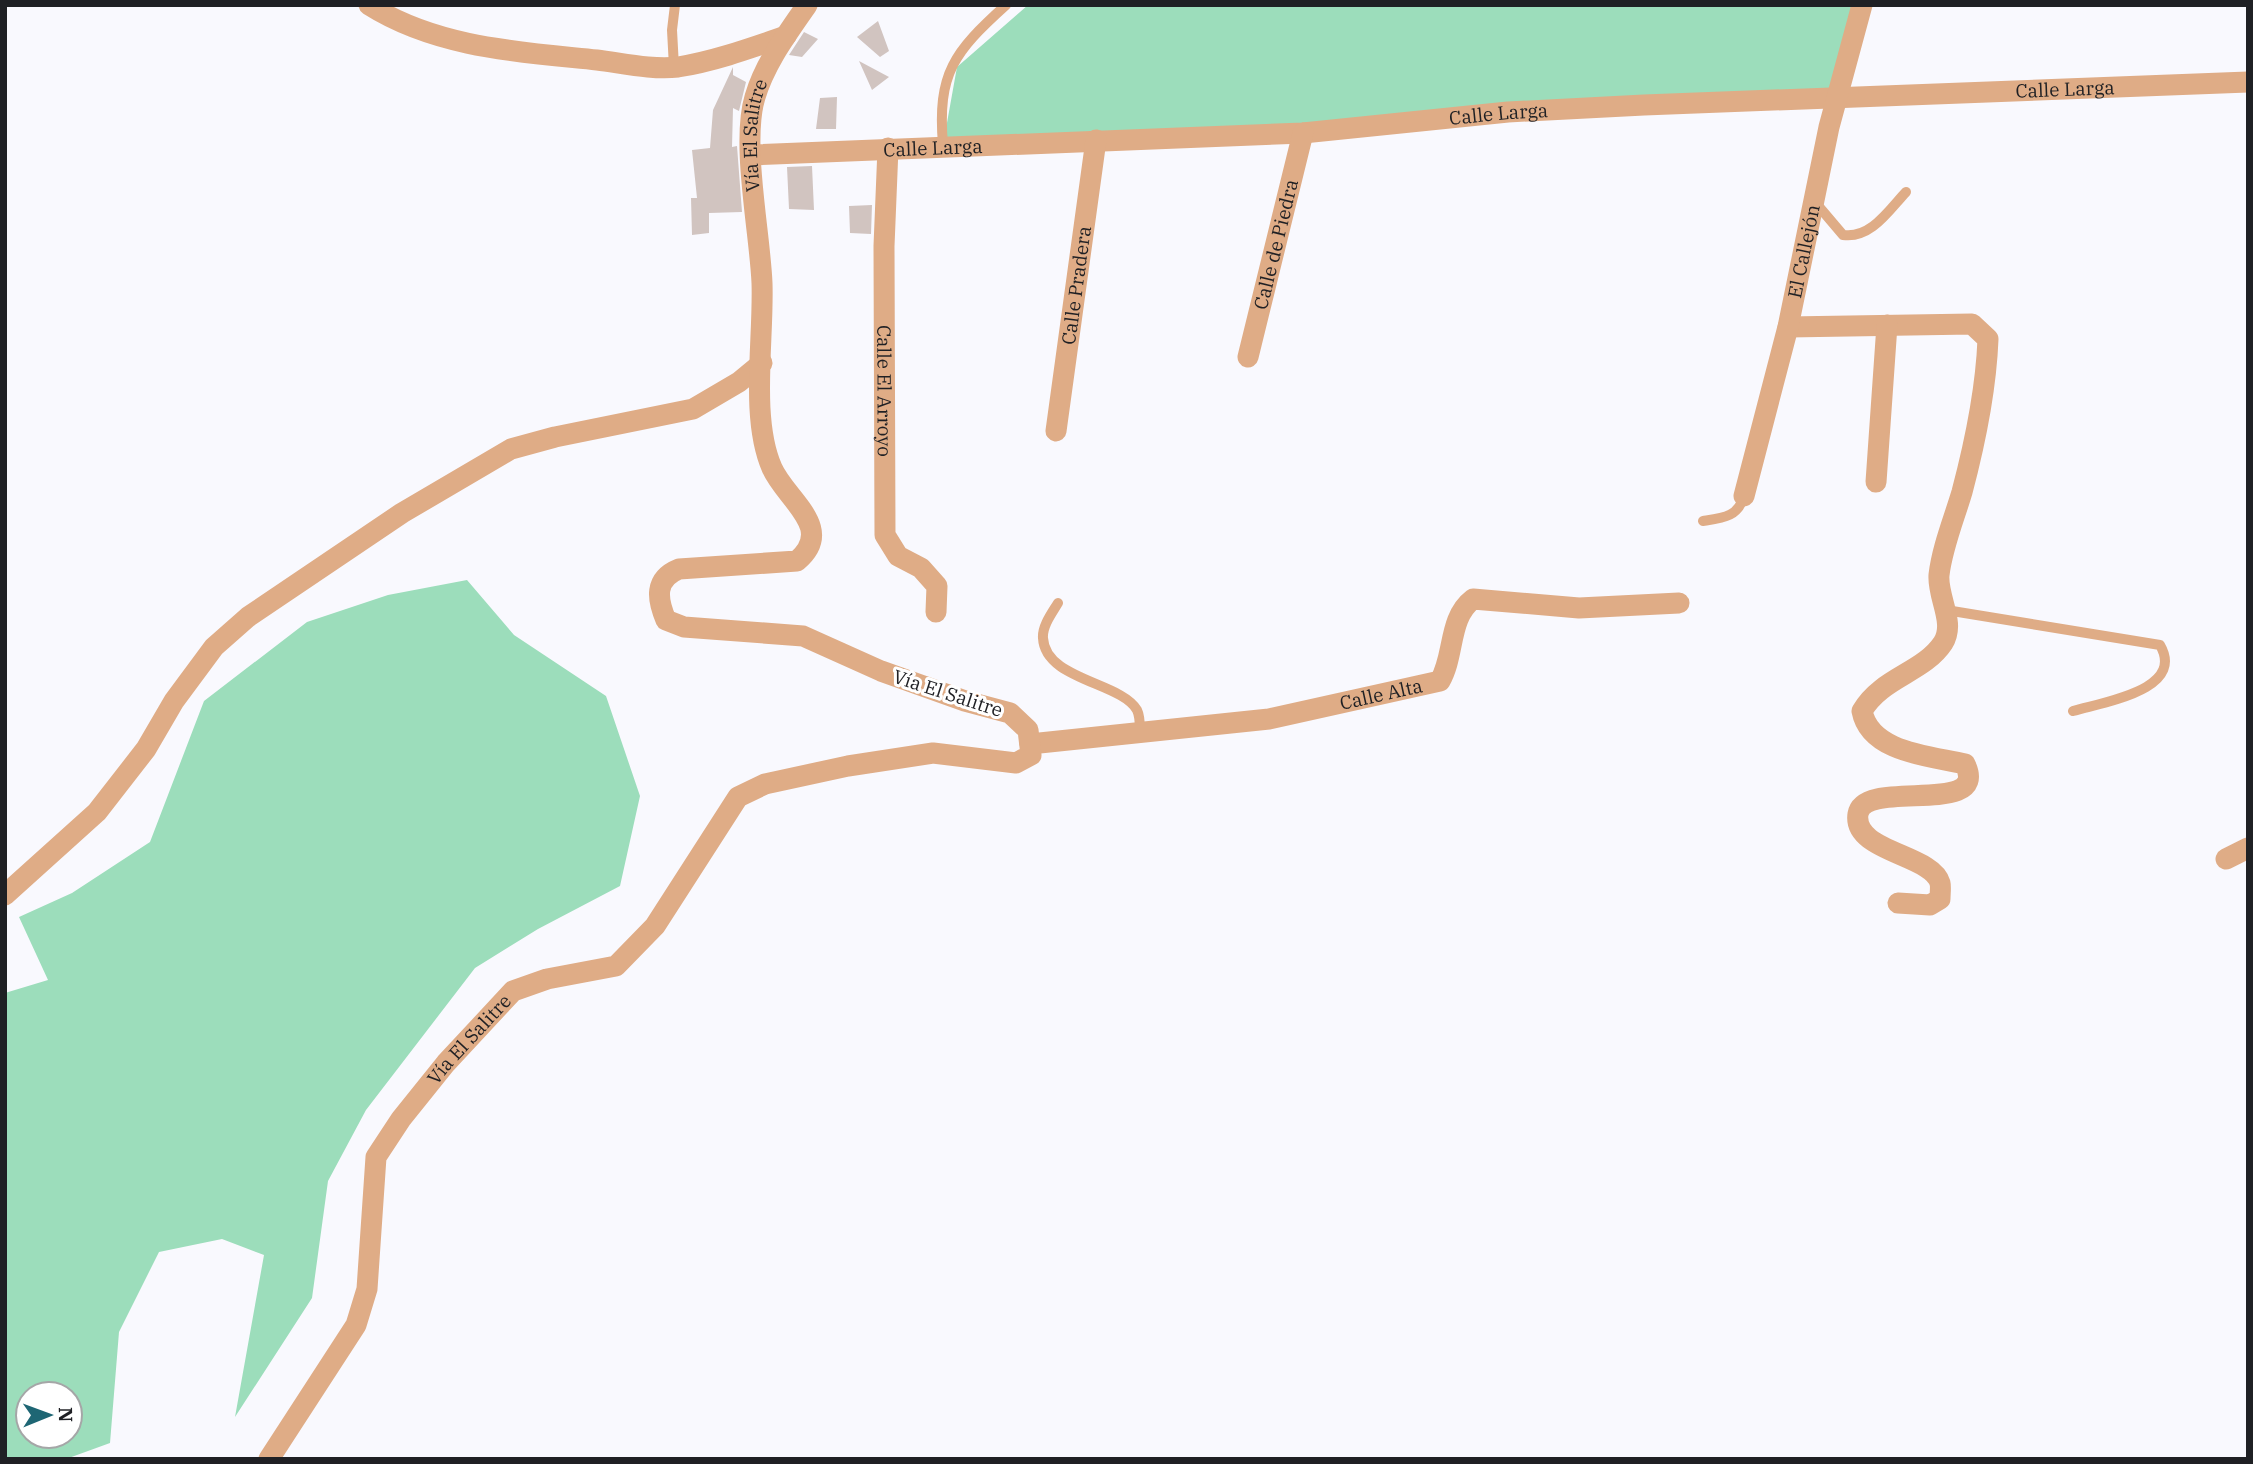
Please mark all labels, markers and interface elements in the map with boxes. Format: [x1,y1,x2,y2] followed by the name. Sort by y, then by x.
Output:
[738,75,772,193] street label: Vía El Salitre
[2015,75,2115,103] street label: Calle Larga
[1448,98,1549,130] street label: Calle Larga
[883,134,983,162] street label: Calle Larga
[1248,177,1303,312] street label: Calle de Piedra
[1782,202,1825,300] street label: El Callejón
[1056,225,1096,346] street label: Calle Pradera
[872,325,897,457] street label: Calle El Arroyo
[890,664,1006,722] street label: Vía El Salitre
[1337,673,1425,715] street label: Calle Alta
[422,989,516,1089] street label: Vía El Salitre
[14,1380,84,1450] north arrow
[54,1407,78,1422] text: N

